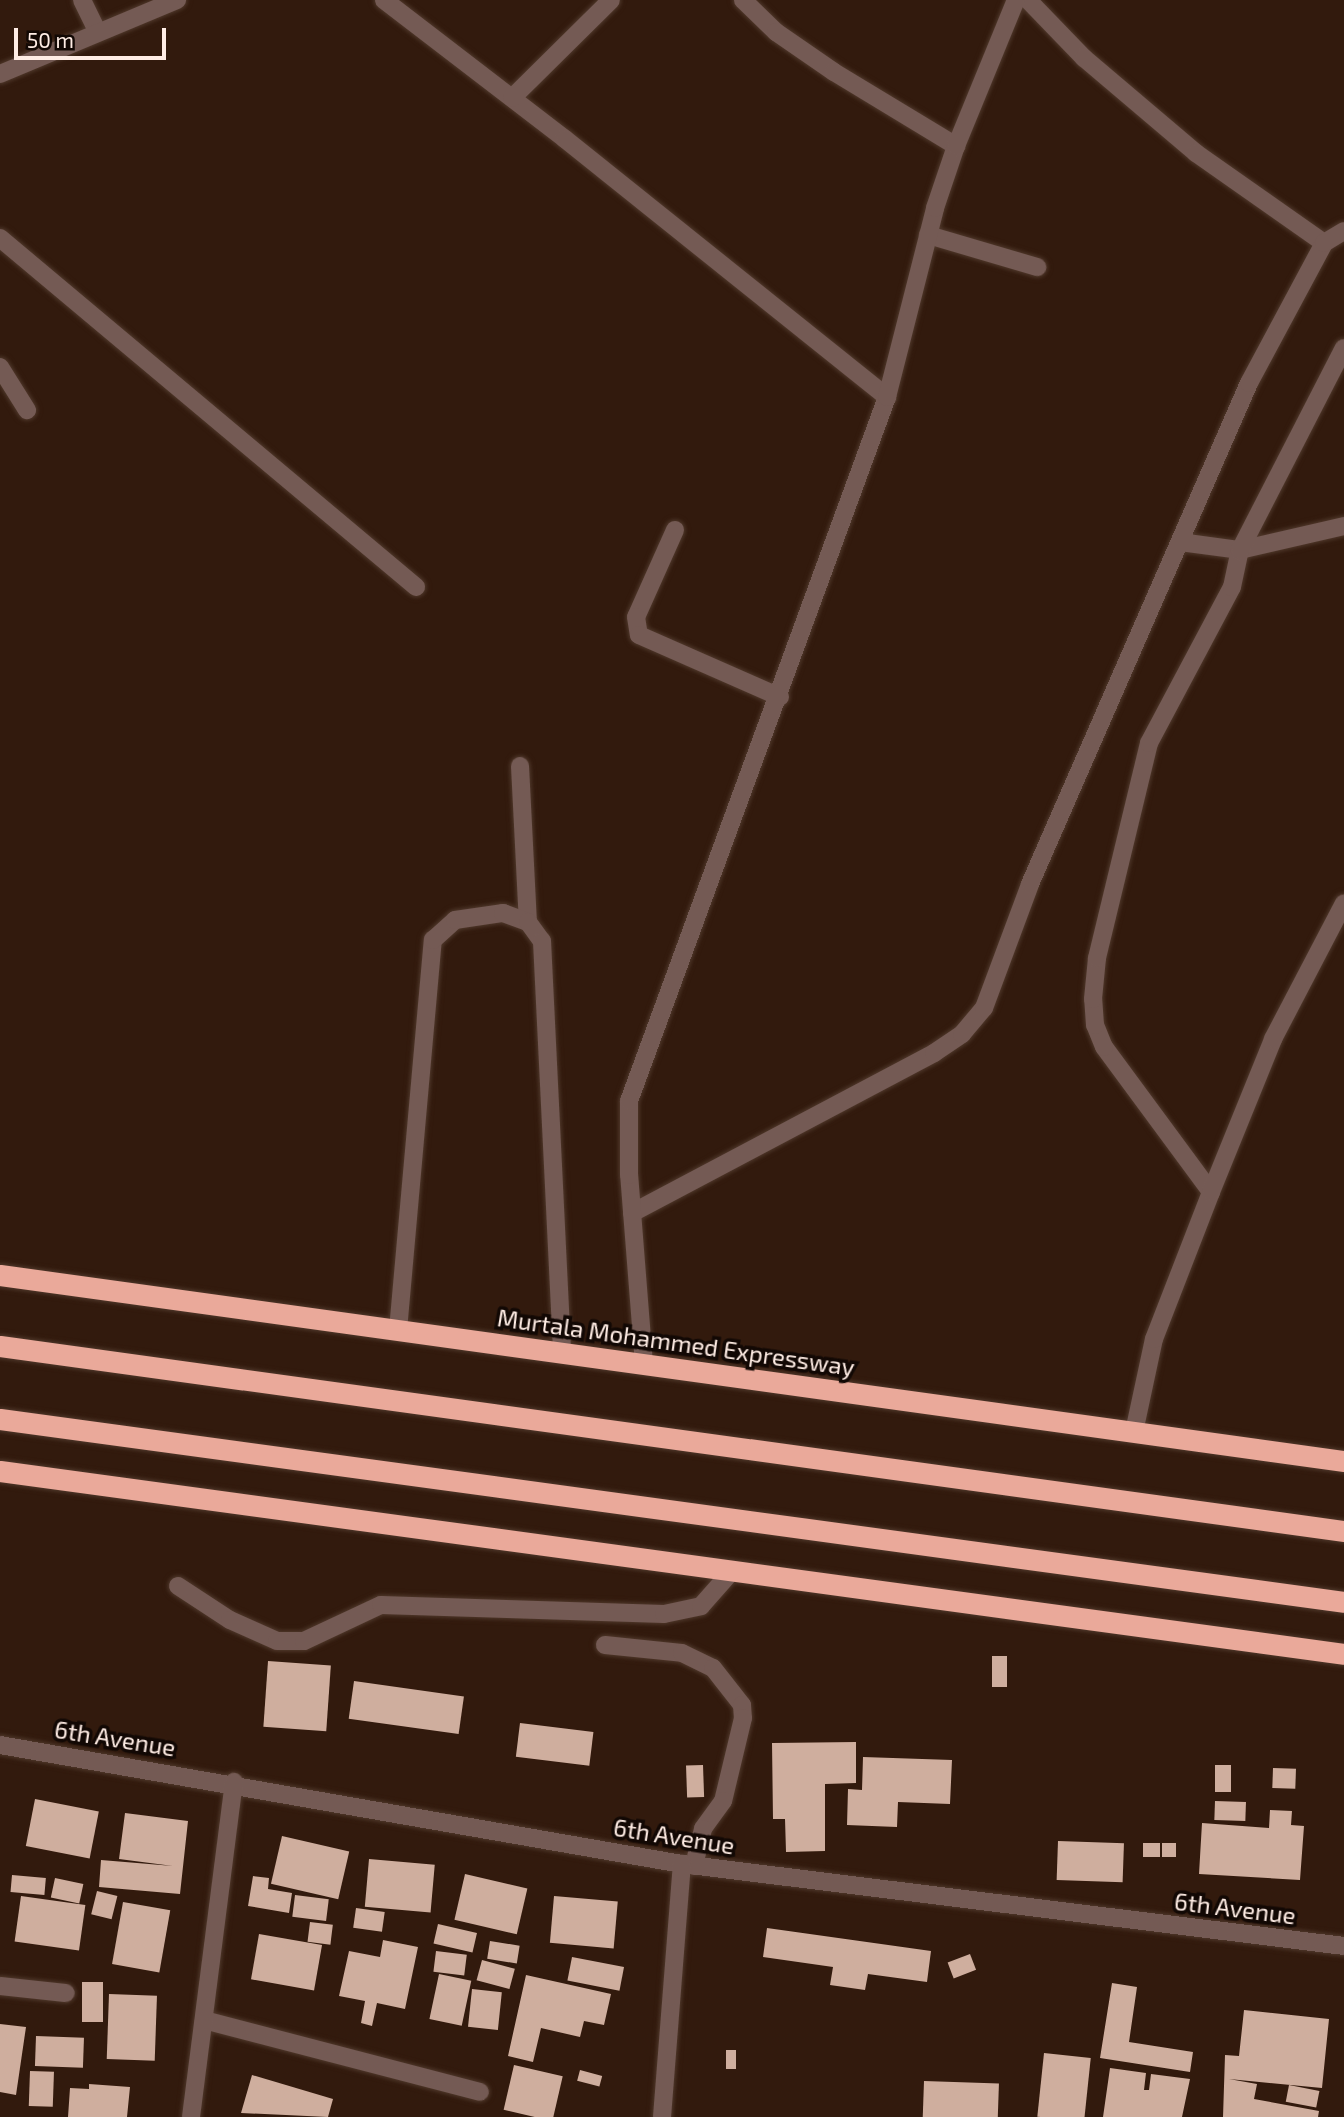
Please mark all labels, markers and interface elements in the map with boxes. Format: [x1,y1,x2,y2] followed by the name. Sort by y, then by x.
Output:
[18,14,170,58] scale bar
[27,27,74,52] text: 50 m
[496,1303,856,1381] street label: Murtala Mohammed Expressway
[52,1714,178,1762] street label: 6th Avenue
[611,1812,737,1860] street label: 6th Avenue
[1172,1886,1298,1930] street label: 6th Avenue

